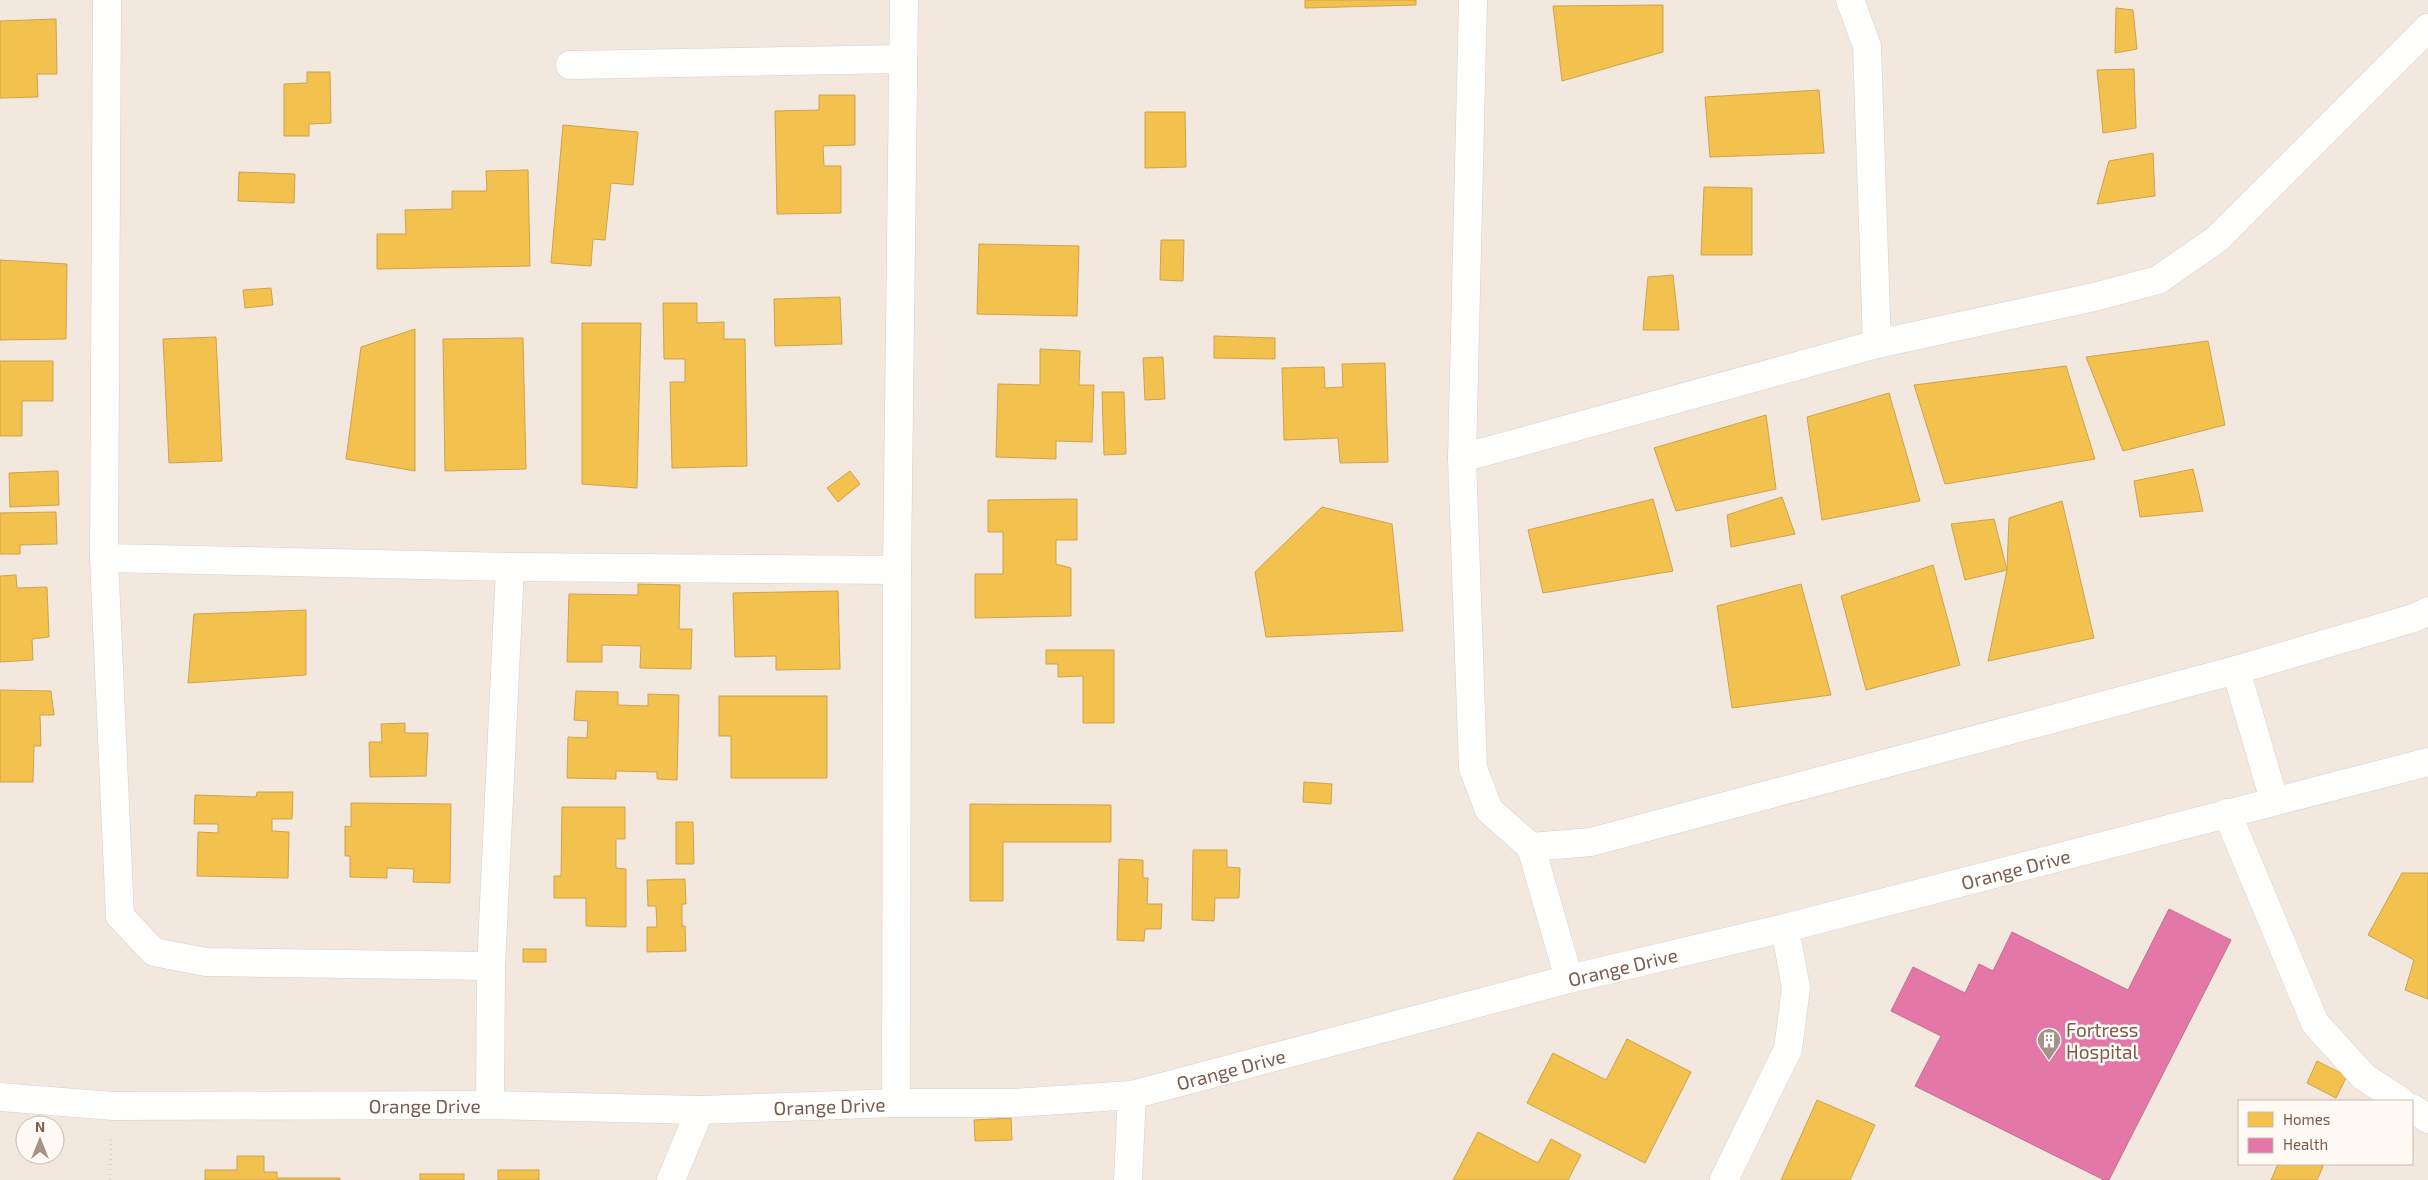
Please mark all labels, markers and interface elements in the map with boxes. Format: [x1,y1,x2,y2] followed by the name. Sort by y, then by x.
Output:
[1958,843,2073,894] street label: Orange Drive
[1565,942,1680,990] street label: Orange Drive
[2066,1018,2139,1063] place label: Fortress Hospital
[2036,1027,2062,1061] building icon: Fortress Hospital
[1174,1043,1288,1094] street label: Orange Drive
[773,1092,886,1119] street label: Orange Drive
[369,1094,481,1117] street label: Orange Drive
[2238,1100,2413,1165] legend
[2283,1110,2330,1128] text: Homes
[15,1115,65,1165] north arrow
[35,1118,45,1135] text: N
[2283,1135,2328,1153] text: Health

